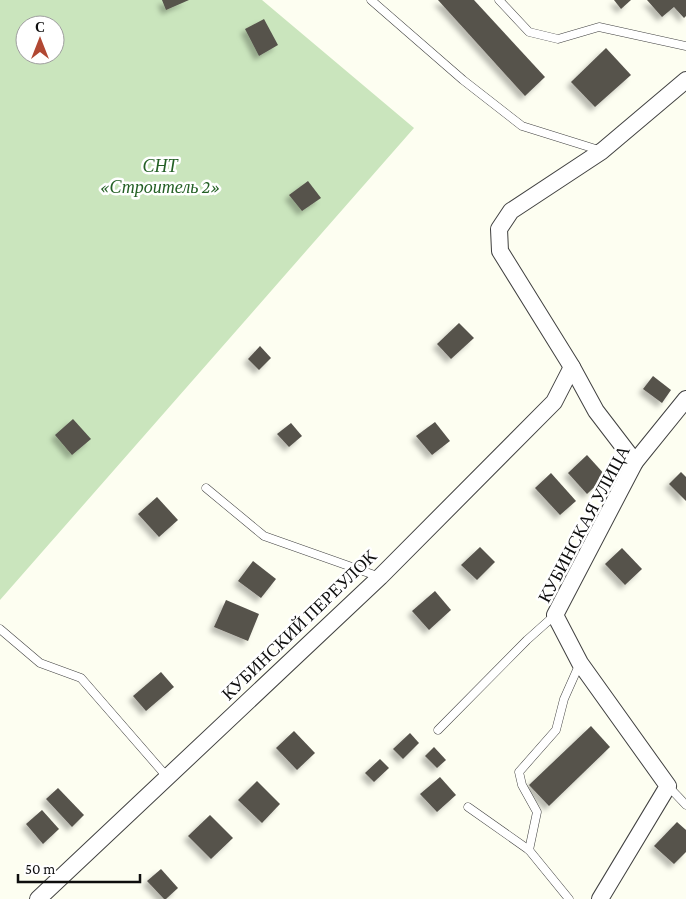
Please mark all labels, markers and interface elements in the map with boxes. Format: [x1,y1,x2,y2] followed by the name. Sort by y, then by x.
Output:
[15,15,65,65] north arrow
[35,19,45,35] text: С
[100,156,220,197] park label: СНТ «Строитель 2»
[534,442,634,606] street label: КУБИНСКАЯ УЛИЦА
[218,545,381,704] street label: КУБИНСКИЙ ПЕРЕУЛОК
[18,852,140,884] scale bar
[25,861,55,877] text: 50 m

